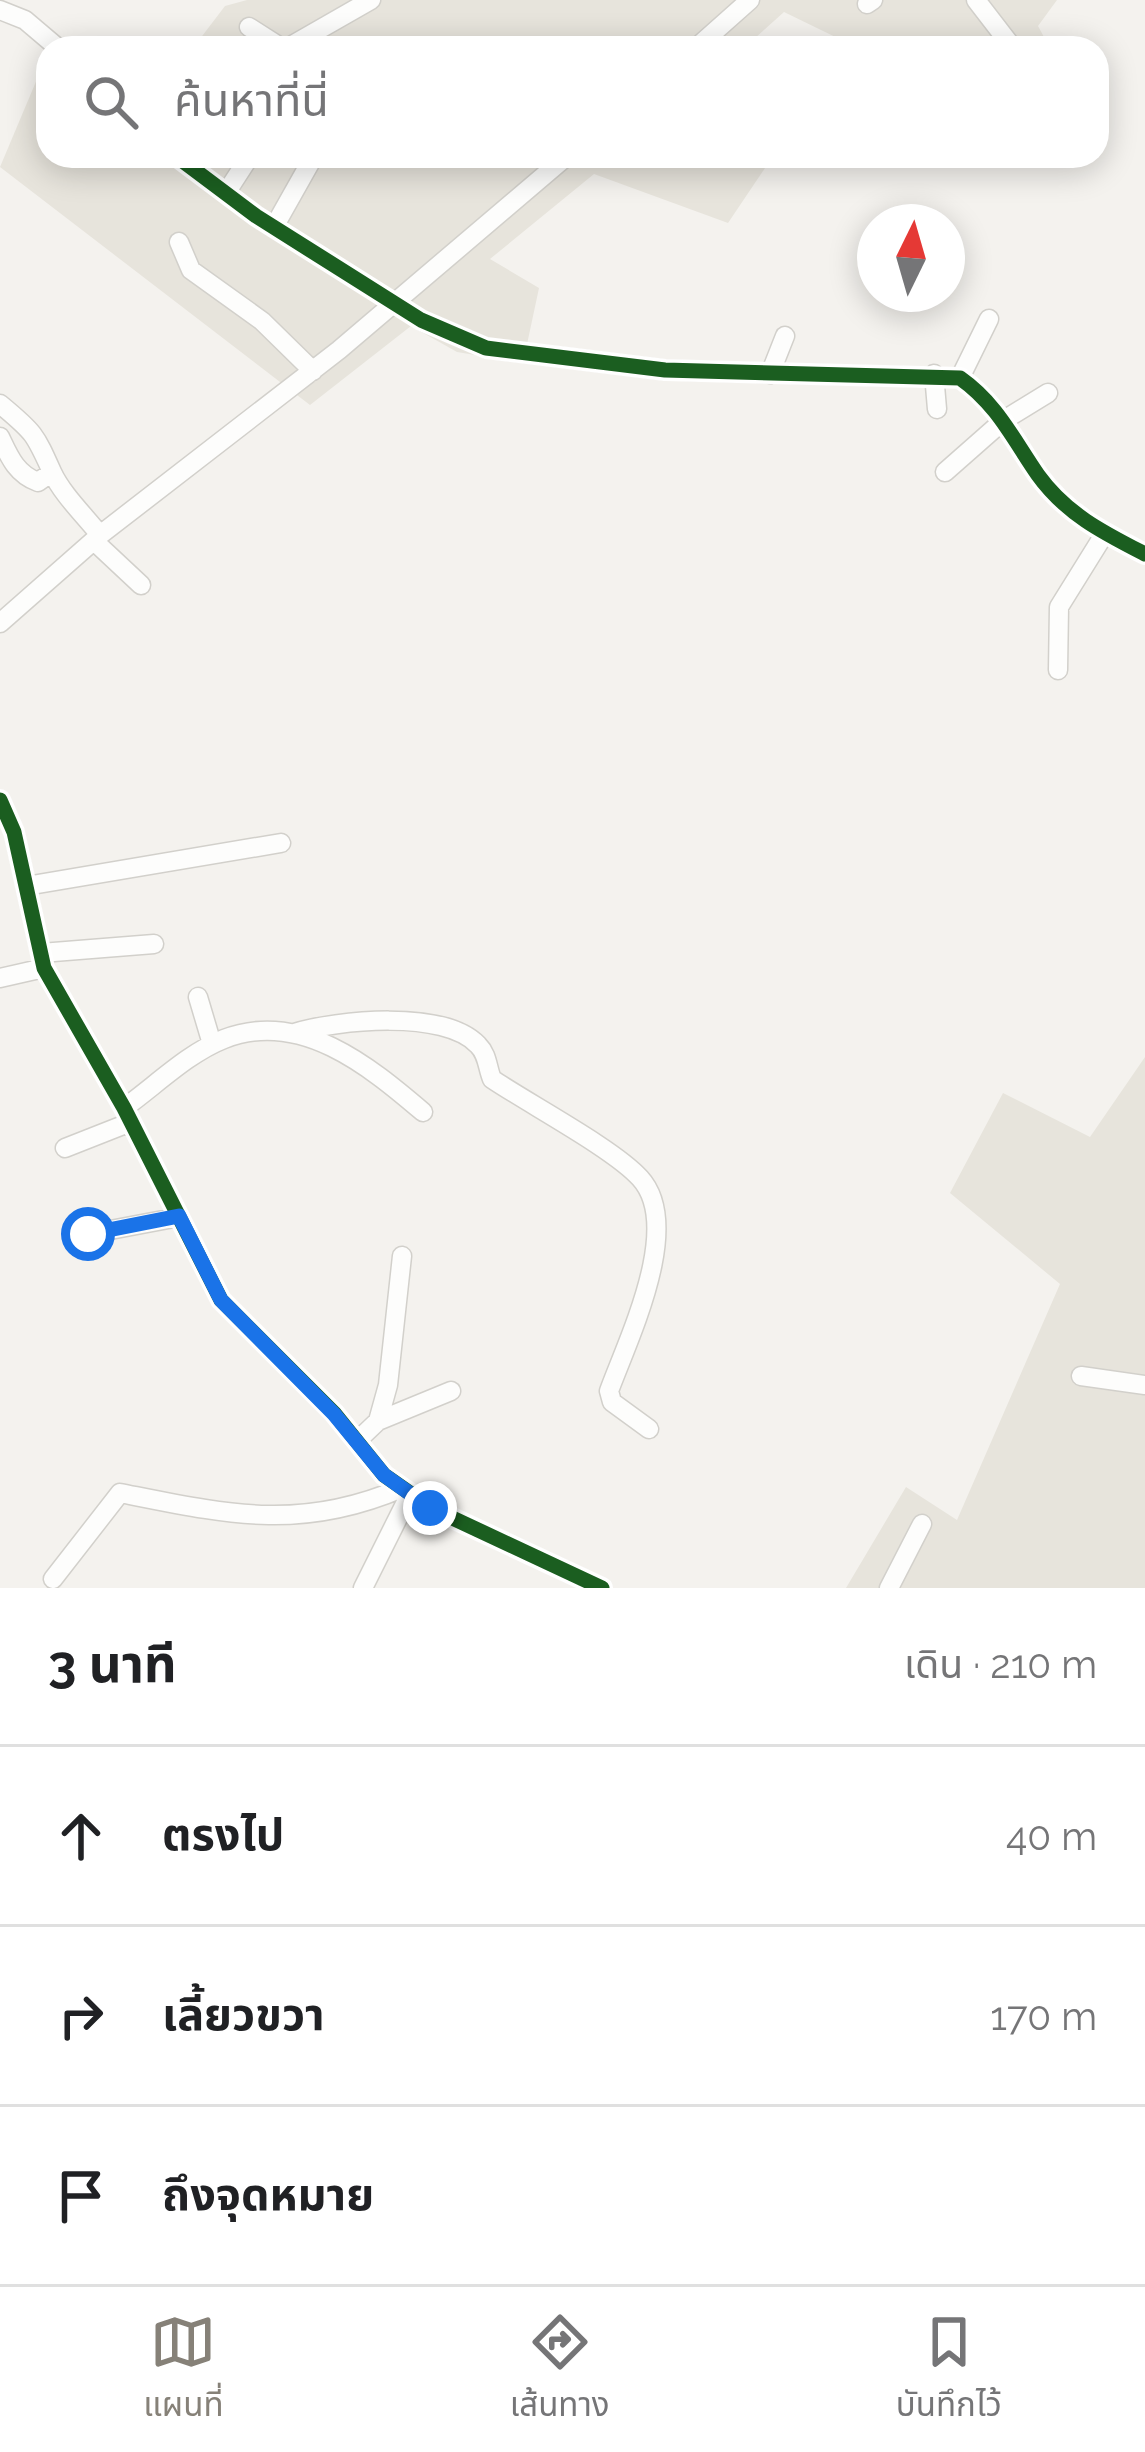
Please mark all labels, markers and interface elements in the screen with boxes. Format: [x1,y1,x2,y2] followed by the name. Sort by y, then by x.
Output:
[36,36,1109,168] search box
[78,69,144,135] icon: search
[174,74,329,127] text: ค้นหาที่นี่
[857,204,965,312] north arrow
[61,1207,115,1261] route start
[403,1481,457,1535] route end
[48,1634,177,1694] text: 3 นาที
[904,1641,1097,1687] text: เดิน · 210 m
[48,1803,114,1869] icon: ahead
[162,1808,284,1861] text: ตรงไป
[1006,1813,1097,1859] text: 40 m
[48,1983,114,2049] icon: right
[162,1988,325,2041] text: เลี้ยวขวา
[990,1993,1097,2039] text: 170 m
[48,2163,114,2229] icon: arrive
[162,2168,374,2221] text: ถึงจุดหมาย
[143,2309,224,2431] tab: แผนที่
[510,2309,610,2431] tab: เส้นทาง
[896,2309,1002,2431] tab: บันทึกไว้

